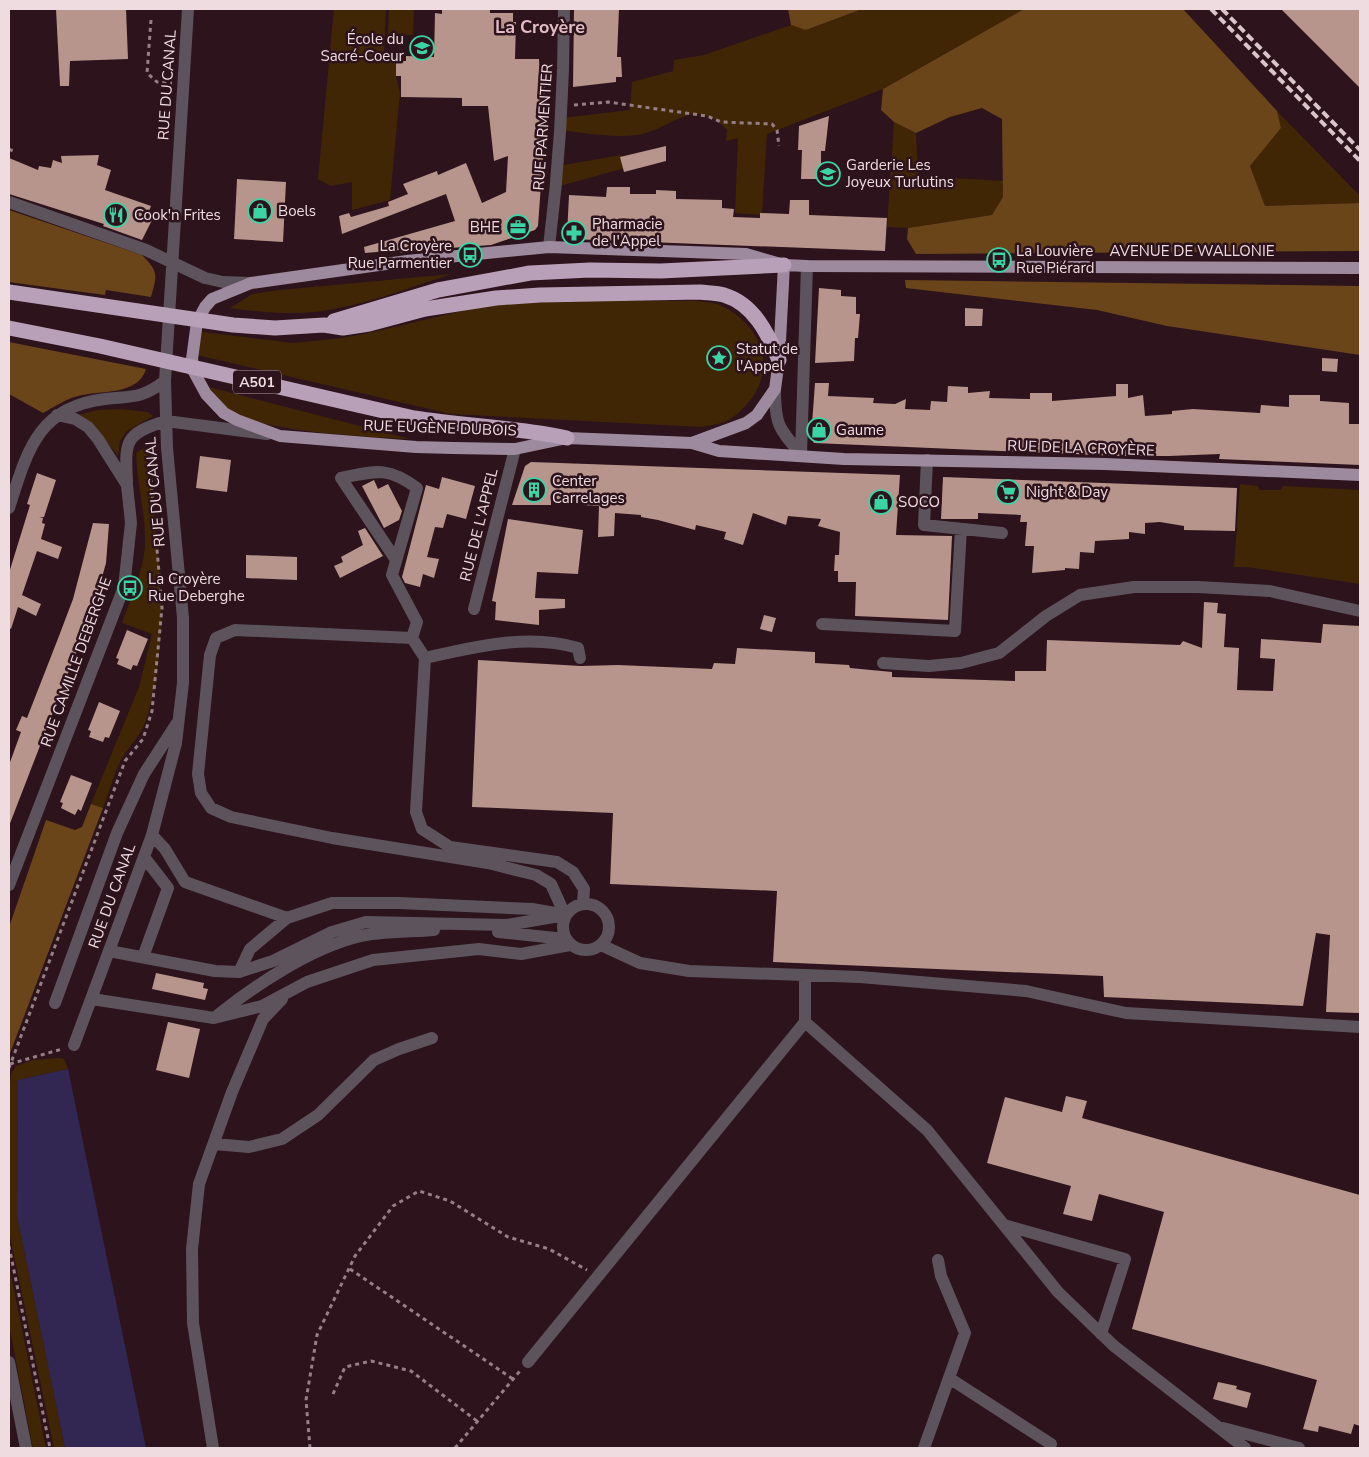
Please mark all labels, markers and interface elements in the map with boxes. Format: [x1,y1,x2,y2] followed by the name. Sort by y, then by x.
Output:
[495,15,585,39] district label: La Croyère
[153,29,181,141] street label: RUE DU CANAL
[320,29,405,66] place label: École du Sacré-Coeur
[409,35,435,61] school or university icon: École du Sacré-Coeur
[529,63,557,191] street label: RUE PARMENTIER
[845,155,954,192] place label: Garderie Les Joyeux Turlutins
[815,161,841,187] school or university icon: Garderie Les Joyeux Turlutins
[247,198,273,224] shop icon: Boels
[278,201,316,221] place label: Boels
[103,202,129,228] restaurant icon: Cook'n Frites
[134,205,221,225] place label: Cook'n Frites
[505,214,531,240] office icon: BHE
[592,214,663,251] place label: Pharmacie de l'Appel
[470,217,500,237] place label: BHE
[561,220,587,246] pharmacy icon: Pharmacie de l'Appel
[348,236,453,273] place label: La Croyère Rue Parmentier
[1016,241,1095,278] place label: La Louvière Rue Piérard
[1109,241,1275,261] street label: AVENUE DE WALLONIE
[457,242,483,268] bus stop icon: La Croyère Rue Parmentier
[986,247,1012,273] bus stop icon: La Louvière Rue Piérard
[736,339,798,376] place label: Statut de l'Appel
[706,345,732,371] place icon: Statut de l'Appel
[233,371,281,394] road number: A501
[363,415,517,441] street label: RUE EUGÈNE DUBOIS
[806,417,832,443] shop icon: Gaume
[836,420,884,440] place label: Gaume
[1007,435,1155,461] street label: RUE DE LA CROYÈRE
[140,436,170,548] street label: RUE DU CANAL
[455,467,503,583] street label: RUE DE L'APPEL
[552,471,625,508] place label: Center Carrelages
[521,477,547,503] building icon: Center Carrelages
[995,479,1021,505] supermarket icon: Night & Day
[1026,482,1108,502] place label: Night & Day
[868,489,894,515] shop icon: SOCO
[898,492,940,512] place label: SOCO
[148,569,245,606] place label: La Croyère Rue Deberghe
[36,574,116,750] street label: RUE CAMILLE DEBERGHE
[117,575,143,601] bus stop icon: La Croyère Rue Deberghe
[84,841,140,951] street label: RUE DU CANAL

